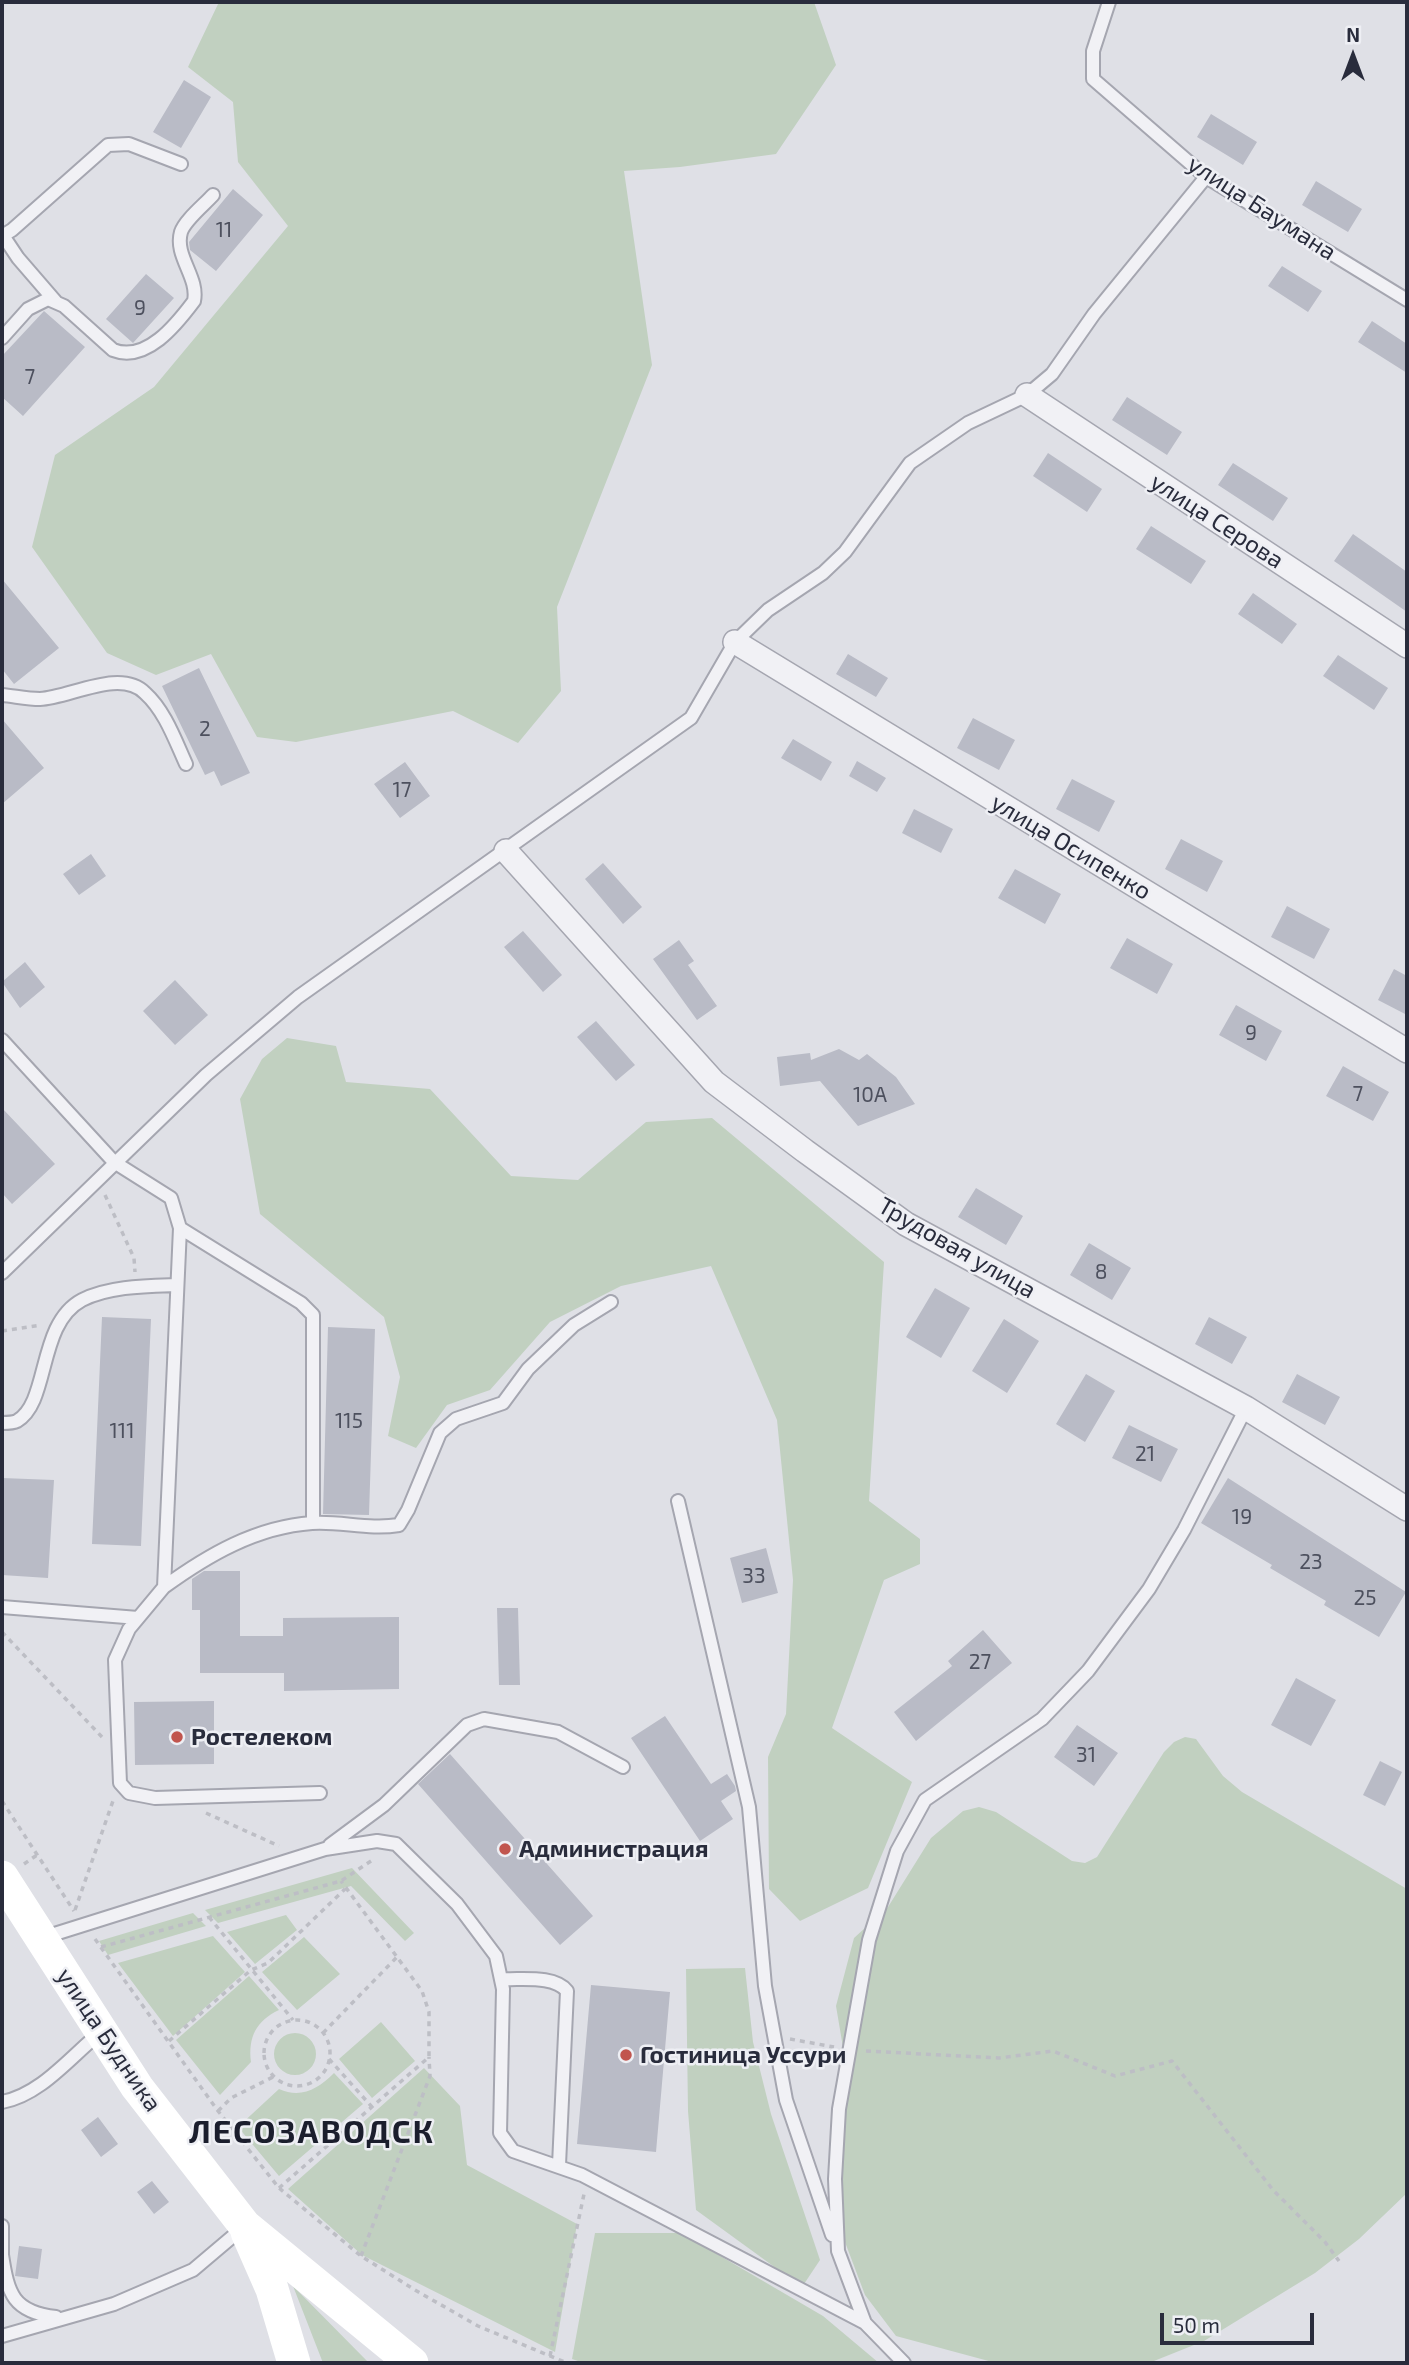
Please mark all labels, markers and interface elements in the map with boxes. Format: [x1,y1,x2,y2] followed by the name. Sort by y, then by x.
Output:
[1318,21,1388,91] north arrow
[1346,23,1360,46] text: N
[1182,149,1342,267] street label: улица Баумана
[216,217,232,243] house number: 11
[134,295,146,321] house number: 9
[25,364,35,390] house number: 7
[1145,467,1289,575] street label: улица Серова
[199,716,211,742] house number: 2
[392,777,412,803] house number: 17
[986,788,1156,906] street label: улица Осипенко
[1245,1020,1257,1046] house number: 9
[1353,1081,1363,1107] house number: 7
[853,1082,887,1108] house number: 10А
[873,1191,1041,1305] street label: Трудовая улица
[1095,1259,1107,1285] house number: 8
[335,1408,363,1434] house number: 115
[109,1418,135,1444] house number: 111
[1135,1441,1155,1467] house number: 21
[1232,1504,1252,1530] house number: 19
[1299,1549,1323,1575] house number: 23
[742,1563,766,1589] house number: 33
[1353,1585,1377,1611] house number: 25
[969,1649,991,1675] house number: 27
[191,1723,332,1751] place label: Ростелеком
[169,1729,185,1745] marker: Ростелеком
[1076,1742,1096,1768] house number: 31
[519,1835,708,1863] place label: Администрация
[497,1841,513,1857] marker: Администрация
[50,1963,168,2117] street label: улица Будника
[640,2041,846,2069] place label: Гостиница Уссури
[618,2047,634,2063] marker: Гостиница Уссури
[190,2113,434,2151] district label: ЛЕСОЗАВОДСК
[1164,2298,1318,2342] scale bar
[1173,2312,1220,2337] text: 50 m

